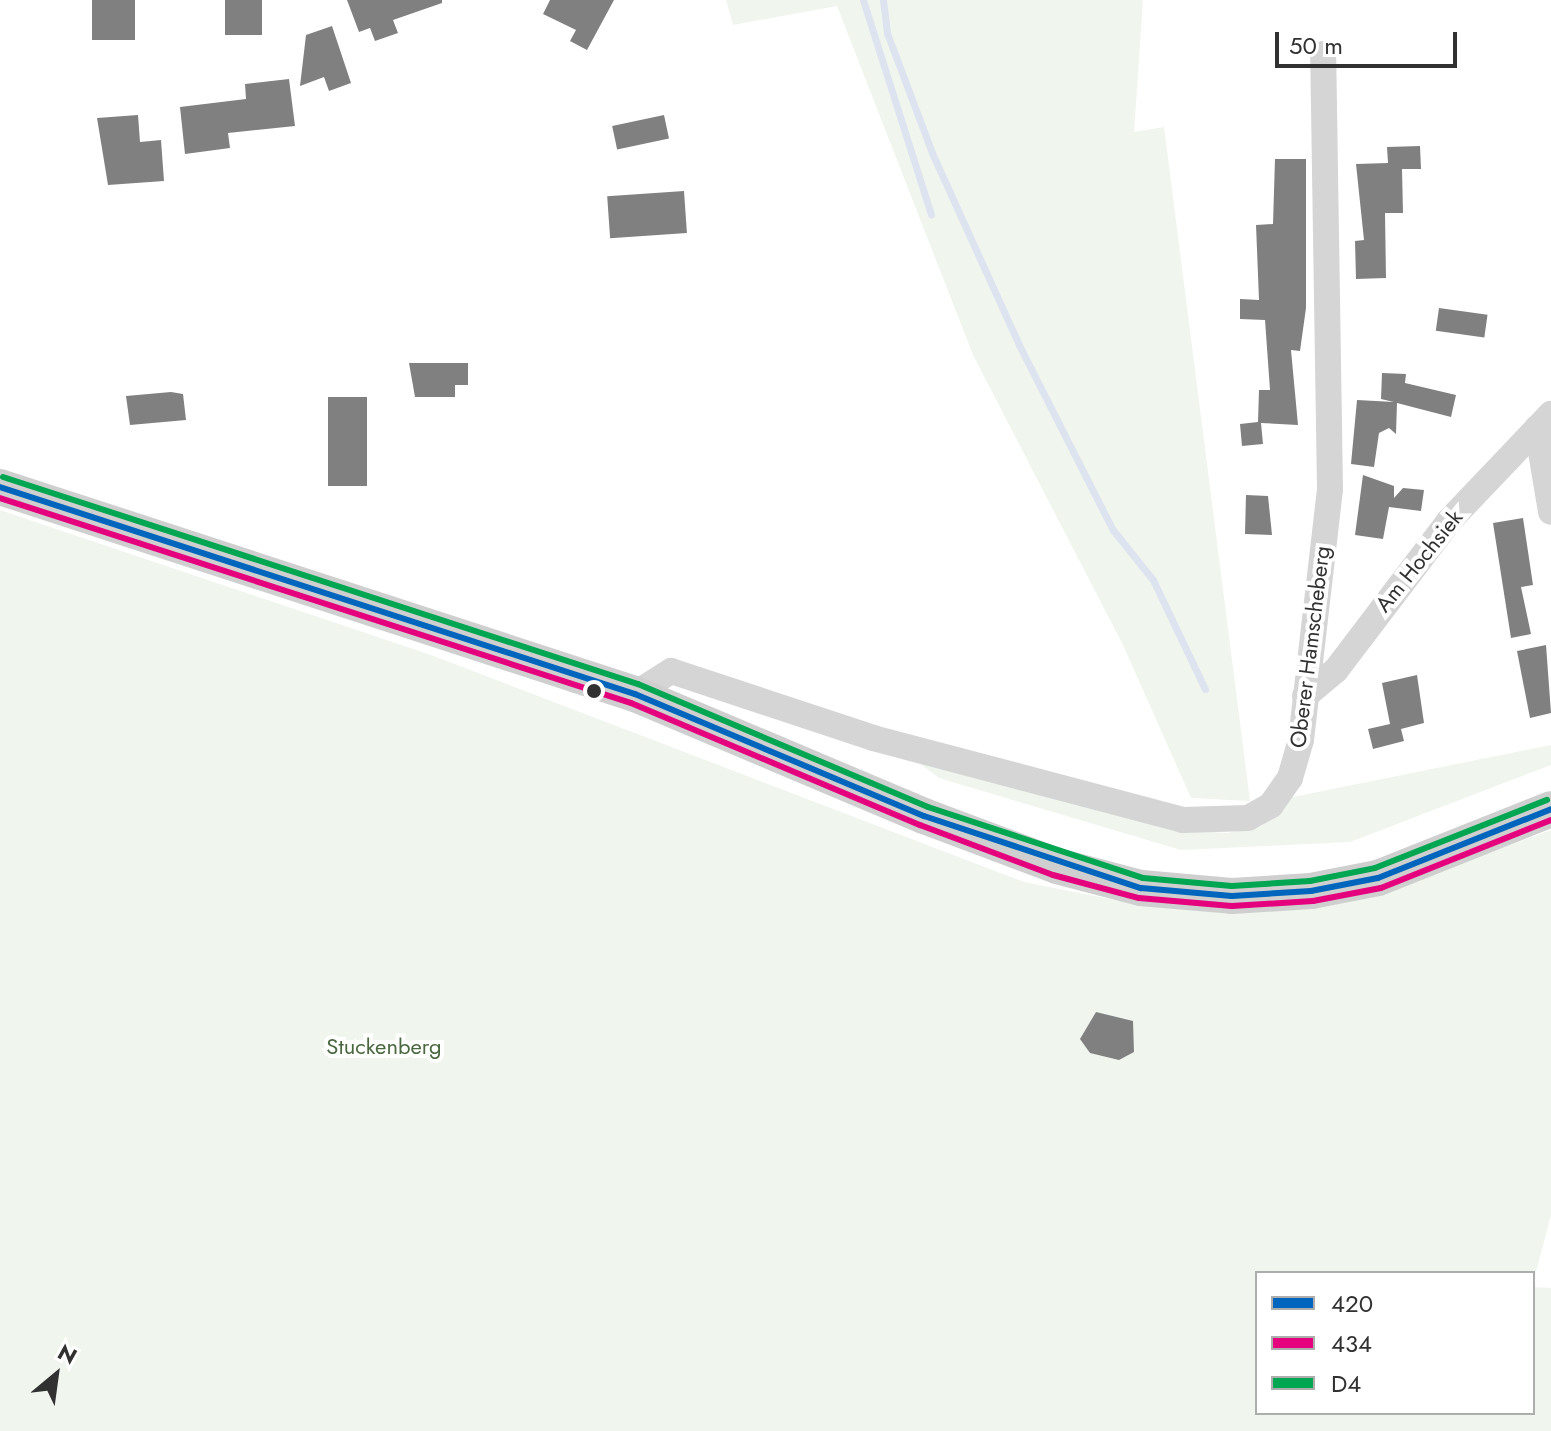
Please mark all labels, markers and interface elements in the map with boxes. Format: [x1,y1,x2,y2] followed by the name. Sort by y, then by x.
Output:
[1279,16,1461,66] scale bar
[1289,28,1343,63] text: 50 m
[1370,505,1468,617] street label: Am Hochsiek
[1285,544,1335,750] street label: Oberer Hamscheberg
[586,683,602,699] unlabelled marker
[326,1034,442,1060] park label: Stuckenberg
[1255,1271,1535,1415] legend
[1331,1286,1373,1321] text: 420
[1331,1326,1372,1361] text: 434
[16,1335,96,1415] north arrow
[52,1336,83,1372] text: N
[1331,1366,1361,1401] text: D4

